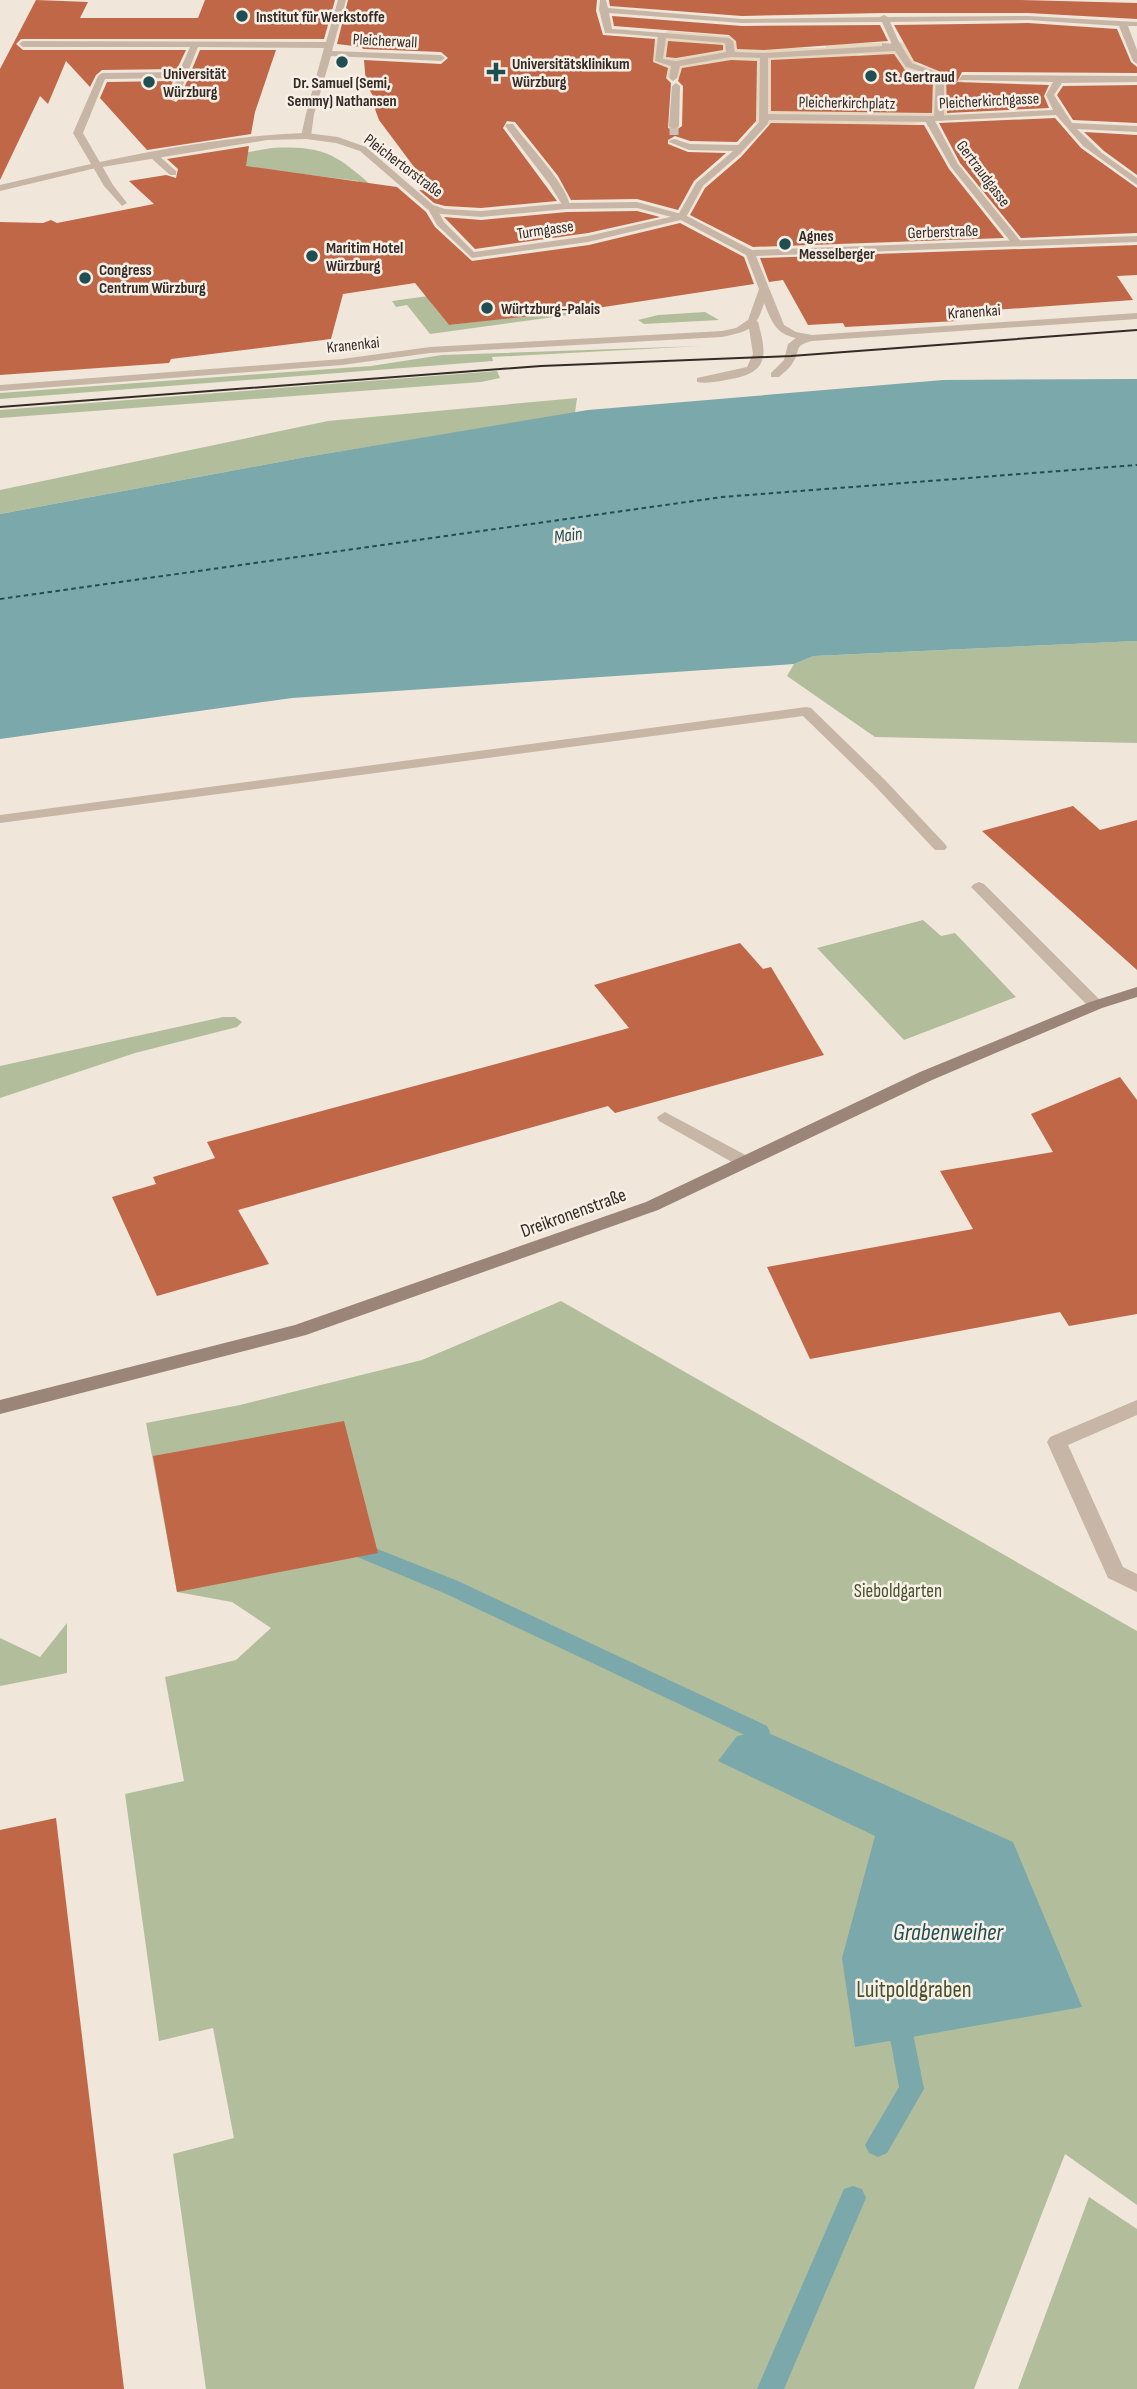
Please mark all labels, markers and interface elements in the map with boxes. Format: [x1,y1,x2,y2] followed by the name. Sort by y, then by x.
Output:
[234,8,250,24] marker: Institut für Werkstoffe
[256,8,385,27] place label: Institut für Werkstoffe
[352,30,418,53] street label: Pleicherwall
[334,54,350,70] marker: Dr. Samuel (Semi, Semmy) Nathansen
[512,55,630,92] place label: Universitätsklinikum Würzburg
[486,62,506,82] marker: Universitätsklinikum Würzburg
[163,65,226,102] place label: Universität Würzburg
[863,68,879,84] marker: St. Gertraud
[885,68,955,87] place label: St. Gertraud
[141,74,157,90] marker: Universität Würzburg
[287,74,397,111] place label: Dr. Samuel (Semi, Semmy) Nathansen
[939,89,1040,114] street label: Pleicherkirchgasse
[799,93,896,114] street label: Pleicherkirchplatz
[360,130,446,202] street label: Pleichertorstraße
[952,137,1014,211] street label: Gertraudgasse
[516,217,575,244] street label: Turmgasse
[907,222,979,243] street label: Gerberstraße
[798,227,875,264] place label: Agnes Messelberger
[777,236,793,252] marker: Agnes Messelberger
[326,239,403,276] place label: Maritim Hotel Würzburg
[304,248,320,264] marker: Maritim Hotel Würzburg
[99,261,206,298] place label: Congress Centrum Würzburg
[77,270,93,286] marker: Congress Centrum Würzburg
[479,300,495,316] marker: Würtzburg-Palais
[501,300,600,319] place label: Würtzburg-Palais
[947,301,1001,324] street label: Kranenkai
[326,333,381,358] street label: Kranenkai
[552,523,584,548] water label: Main
[518,1184,629,1243] street label: Dreikronenstraße
[854,1580,942,1603] park label: Sieboldgarten
[893,1918,1004,1947] water label: Grabenweiher
[856,1976,972,2004] park label: Luitpoldgraben

